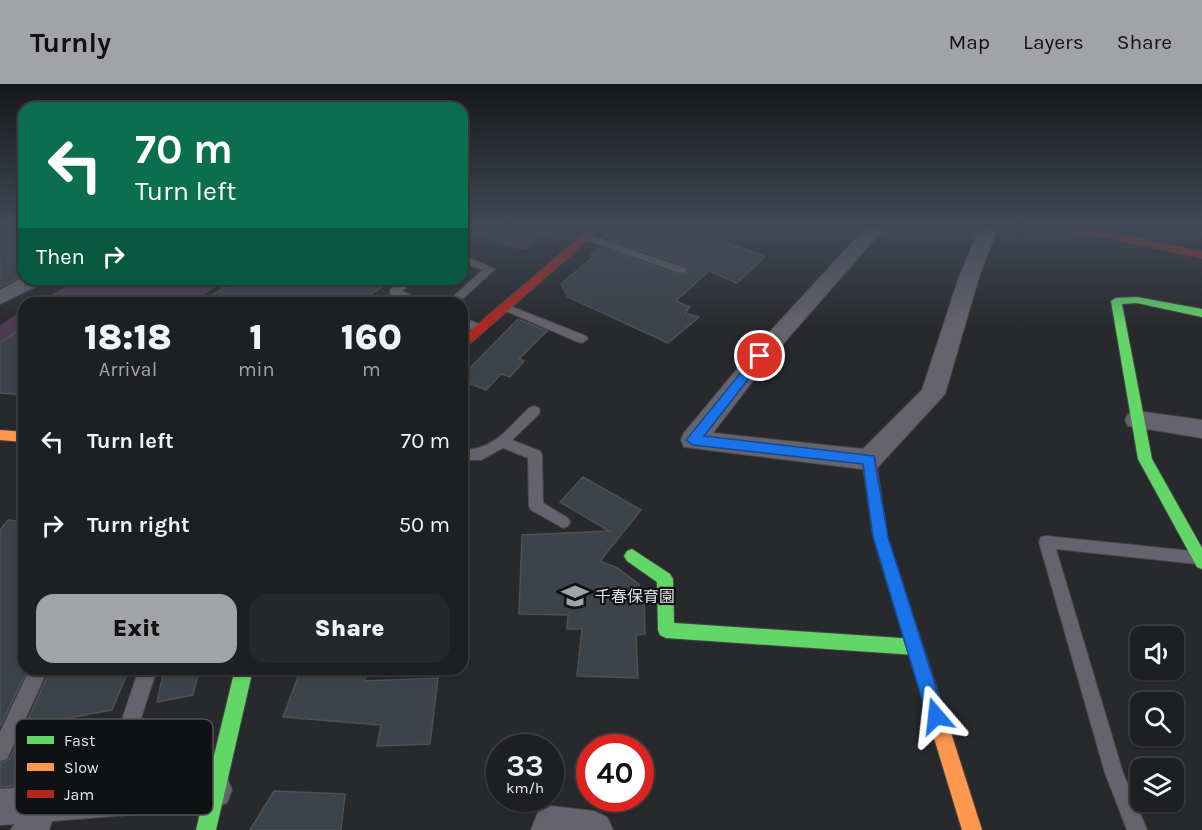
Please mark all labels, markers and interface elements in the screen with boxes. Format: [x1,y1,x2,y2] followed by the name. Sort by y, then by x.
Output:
[30,26,111,59] text: Turnly
[948,30,990,54] text: Map
[1023,30,1084,54] text: Layers
[1117,30,1172,54] text: Share
[135,124,233,174] text: 70 m
[36,126,114,204] icon: left
[135,175,236,207] text: Turn left
[97,240,130,273] icon: right
[36,244,85,270] text: Then
[84,316,172,358] text: 18:18
[249,316,263,358] text: 1
[341,316,402,358] text: 160
[734,330,785,381] pin
[743,339,776,372] icon: arrive
[99,358,157,381] text: Arrival
[238,358,275,381] text: min
[362,358,381,381] text: m
[36,425,69,458] icon: left
[87,428,174,454] text: Turn left
[401,428,450,454] text: 70 m
[36,509,69,542] icon: right
[87,512,190,538] text: Turn right
[399,512,450,538] text: 50 m
[560,581,590,611] school or university icon: 千春保育園
[595,587,675,606] place label: 千春保育園
[36,594,237,663] button: Exit
[249,594,450,663] button: Share
[1130,626,1184,812] map controls
[1130,626,1184,680] button: sound
[904,684,968,748] position arrow
[1130,692,1184,746] button: search
[15,719,213,815] legend
[64,731,95,750] text: Fast
[576,734,654,812] speed limit sign: 40
[506,748,544,784] text: 33
[64,758,99,777] text: Slow
[1130,758,1184,812] button: layers
[506,779,544,797] text: km/h
[64,785,94,804] text: Jam

